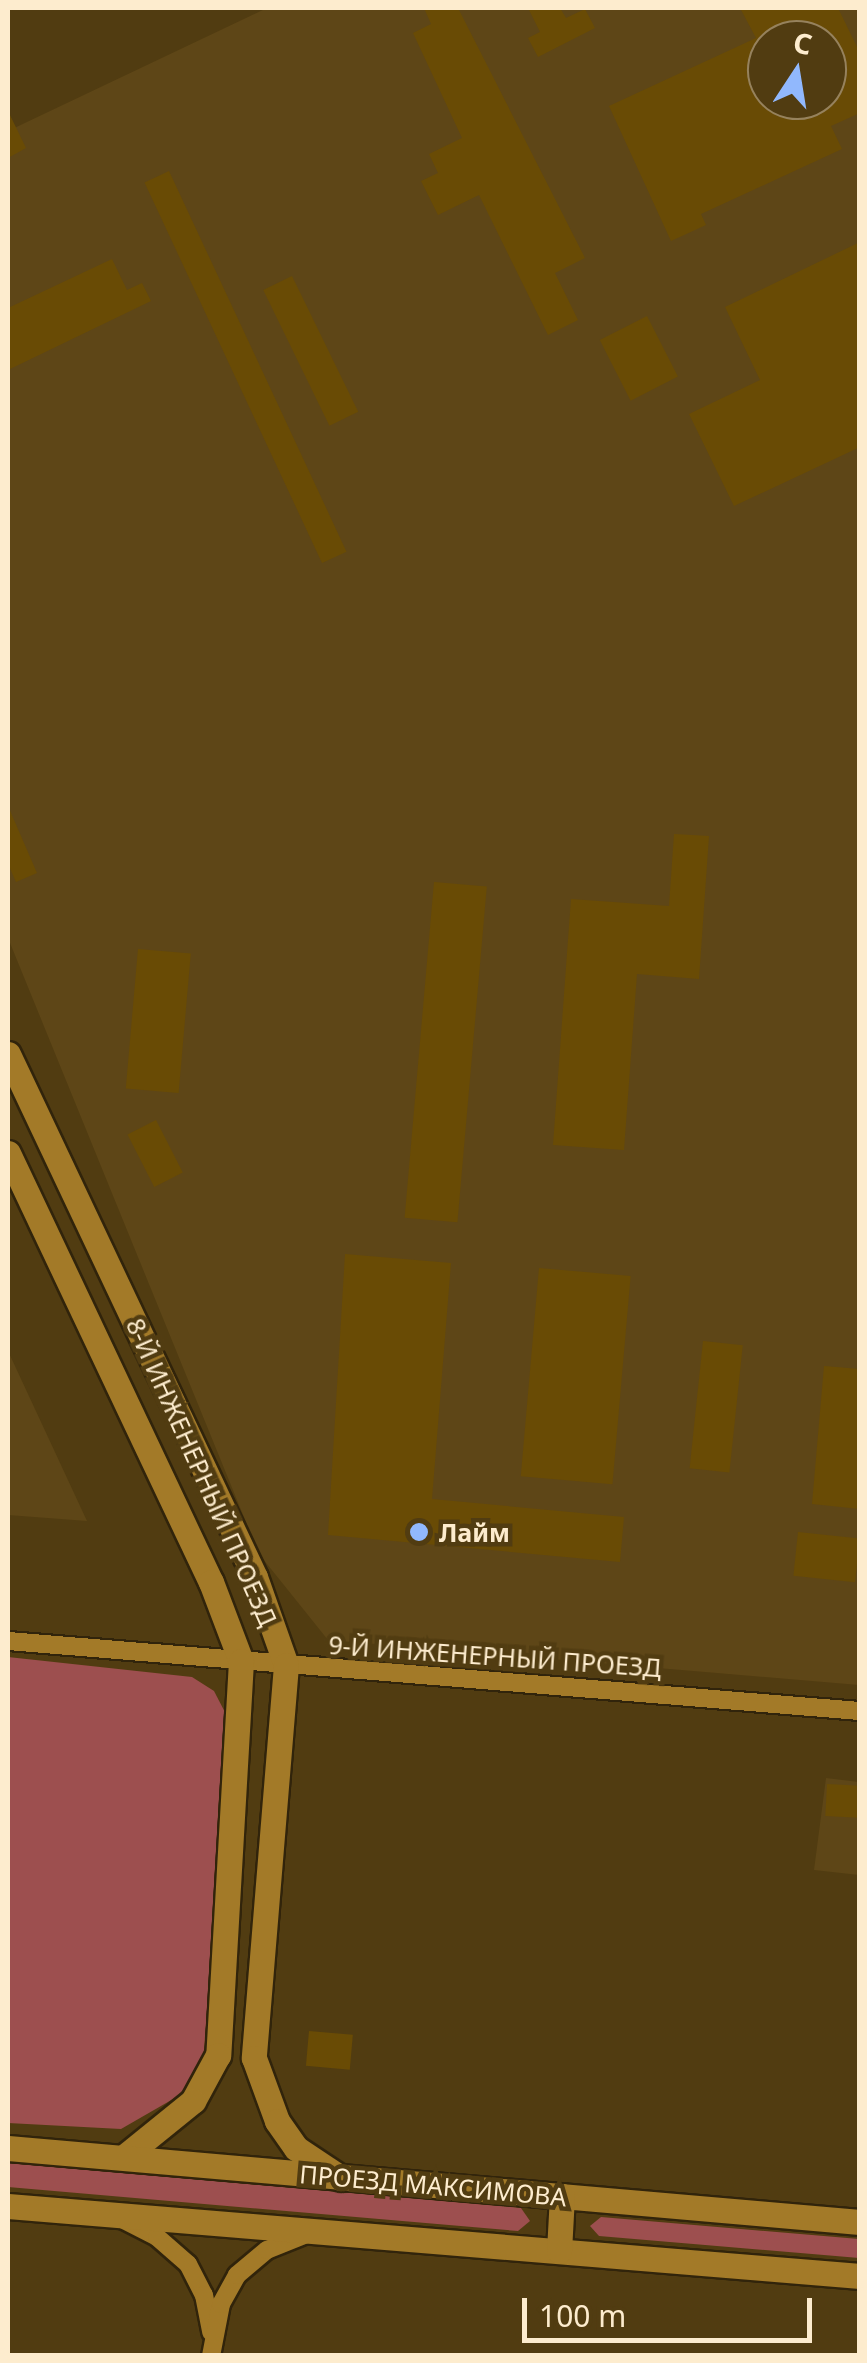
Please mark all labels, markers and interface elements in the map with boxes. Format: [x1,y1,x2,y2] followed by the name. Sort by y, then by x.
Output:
[747,20,847,120] north arrow
[790,22,816,63] text: С
[120,1314,284,1630] street label: 8-Й ИНЖЕНЕРНЫЙ ПРОЕЗД
[439,1517,510,1547] place label: Лайм
[408,1521,430,1543] marker: Лайм
[328,1629,662,1683] street label: 9-Й ИНЖЕНЕРНЫЙ ПРОЕЗД
[298,2158,568,2212] street label: ПРОЕЗД МАКСИМОВА
[527,2278,817,2340] scale bar
[539,2295,626,2336] text: 100 m

